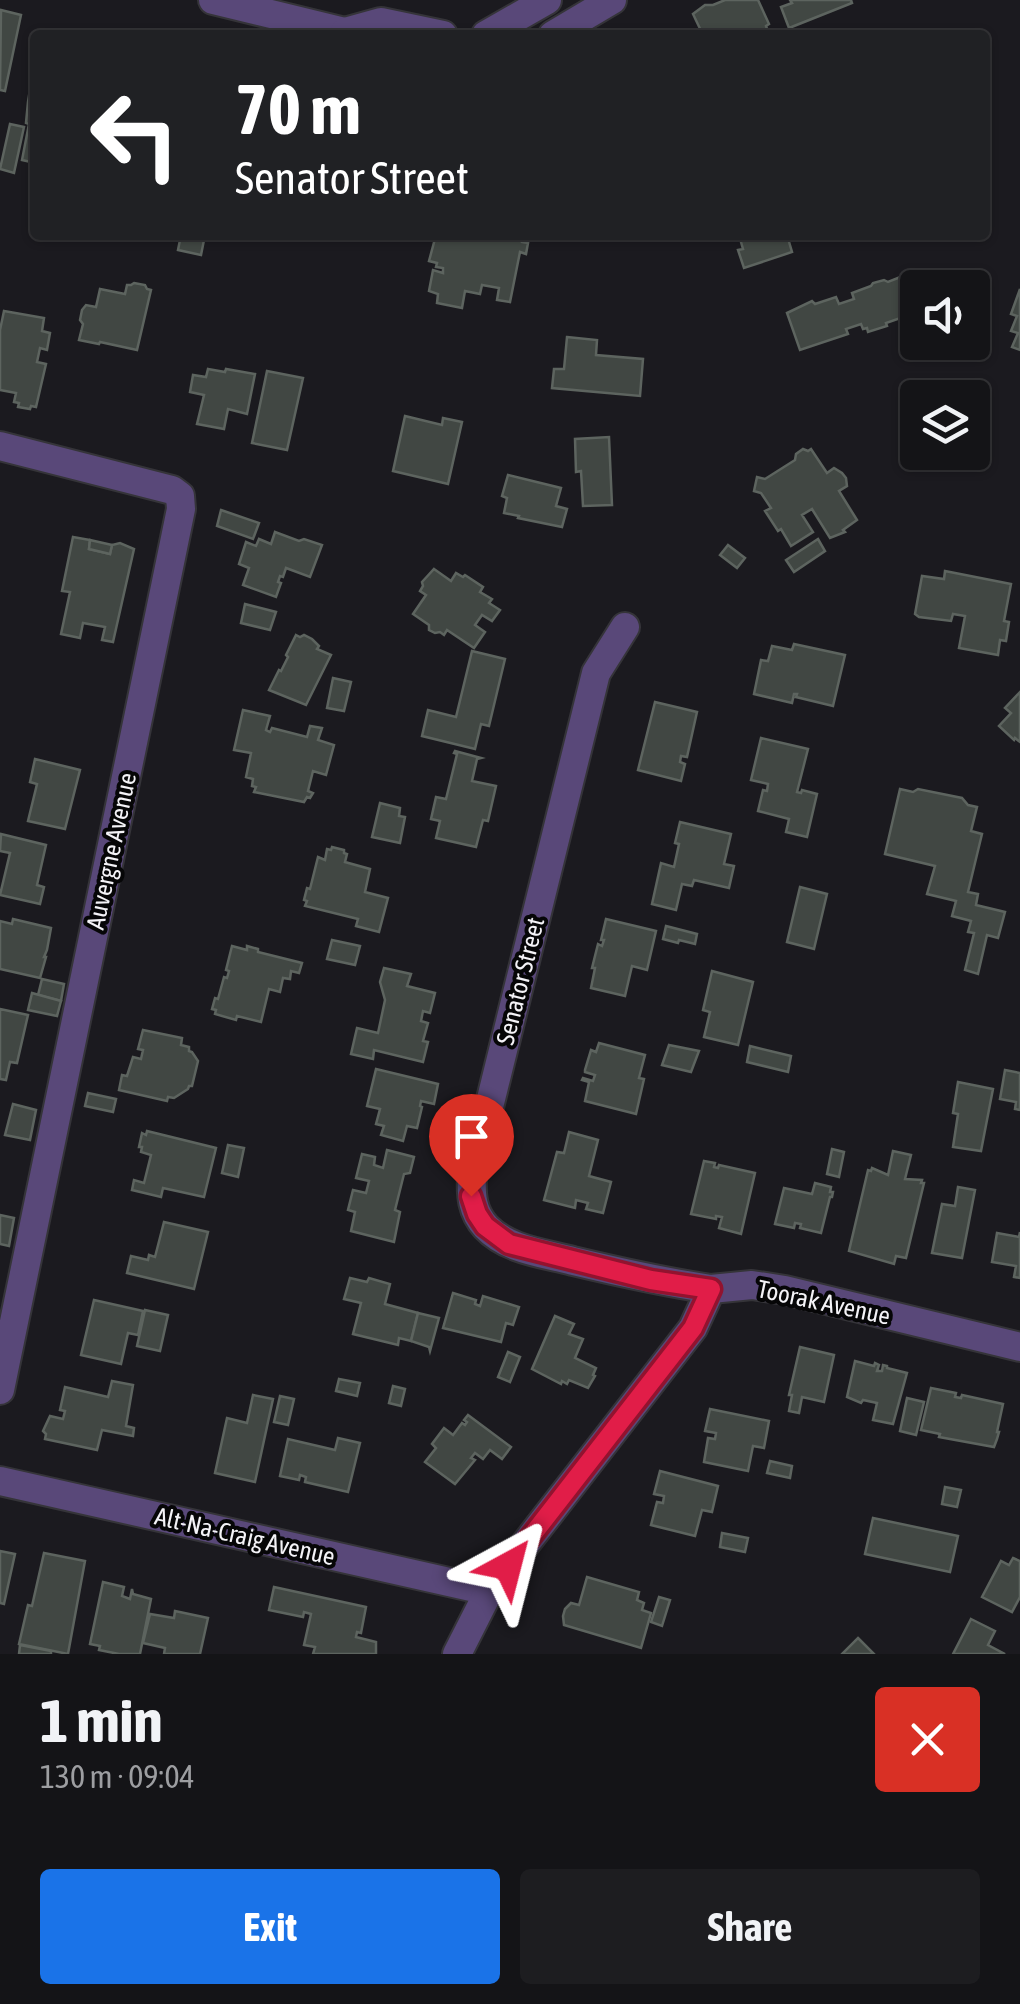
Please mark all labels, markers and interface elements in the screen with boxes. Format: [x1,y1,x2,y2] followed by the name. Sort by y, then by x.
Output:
[235,69,361,149] text: 70 m
[70,70,200,200] icon: left
[235,152,469,204] text: Senator Street
[900,270,990,470] map controls
[900,270,990,360] button: sound
[900,380,990,470] button: layers
[81,770,141,932] street label: Auvergne Avenue
[491,915,549,1047] street label: Senator Street
[429,1094,514,1197] pin
[444,1109,499,1164] icon: arrive
[755,1274,893,1330] street label: Toorak Avenue
[152,1502,338,1570] street label: Alt-Na-Craig Avenue
[456,1514,560,1618] position arrow
[40,1686,163,1755] text: 1 min
[875,1687,980,1792] button: close
[40,1758,195,1795] text: 130 m · 09:04
[40,1869,500,1984] button: Exit
[520,1869,980,1984] button: Share

